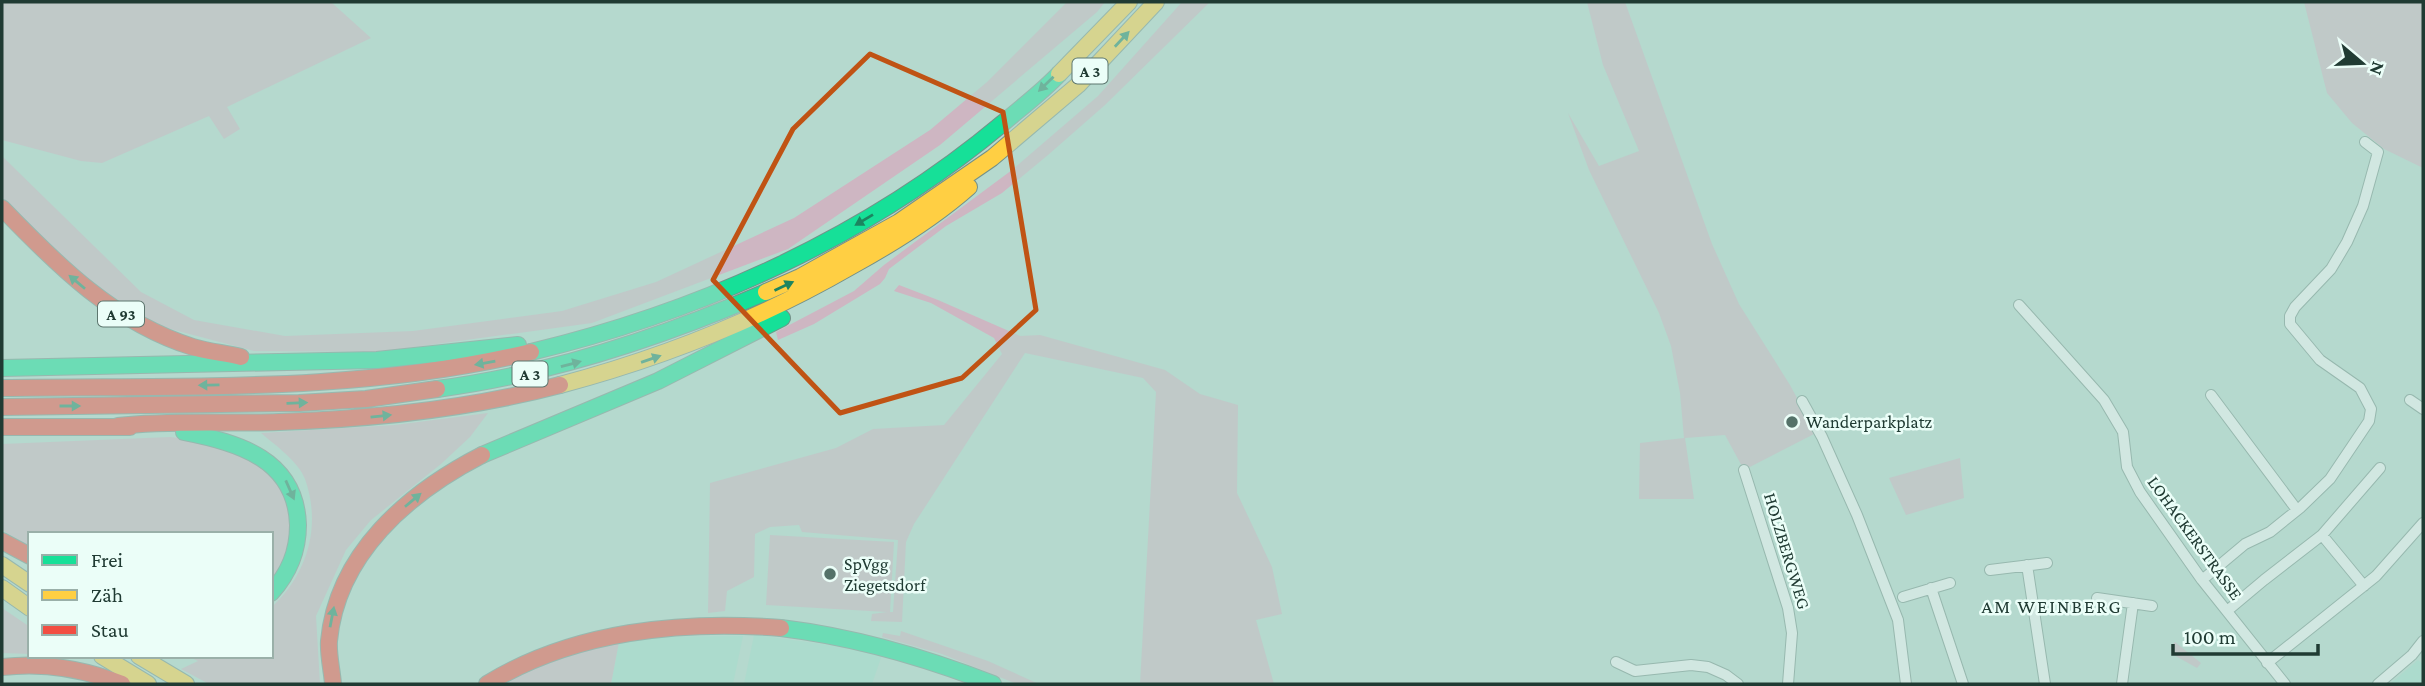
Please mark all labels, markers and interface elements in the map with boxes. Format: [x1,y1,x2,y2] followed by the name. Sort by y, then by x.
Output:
[2327,28,2397,98] north arrow
[1113,31,1129,48] one-way arrow
[1072,58,1108,83] road number: A 3
[2366,59,2390,78] text: N
[1038,76,1055,92] one-way arrow
[855,214,874,226] one-way arrow
[68,274,86,290] one-way arrow
[774,280,794,292] one-way arrow
[98,302,144,326] road number: A 93
[641,353,662,364] one-way arrow
[474,358,496,369] one-way arrow
[560,358,582,369] one-way arrow
[512,362,548,386] road number: A 3
[198,379,220,391] one-way arrow
[287,398,309,409] one-way arrow
[59,400,81,412] one-way arrow
[371,410,393,421] one-way arrow
[1806,412,1933,432] place label: Wanderparkplatz
[1784,414,1800,430] marker: Wanderparkplatz
[2143,472,2247,604] street label: LOHACKERSTRASSE
[284,480,296,500] one-way arrow
[1760,490,1814,612] street label: HOLZBERGWEG
[404,493,421,508] one-way arrow
[28,532,273,658] legend
[91,548,123,572] text: Frei
[844,554,927,595] place label: SpVgg Ziegetsdorf
[822,566,838,582] marker: SpVgg Ziegetsdorf
[91,583,123,607] text: Zäh
[1981,596,2123,617] district label: AM WEINBERG
[327,606,338,628] one-way arrow
[2173,612,2318,656] scale bar
[91,618,129,642] text: Stau
[2184,625,2236,649] text: 100 m

